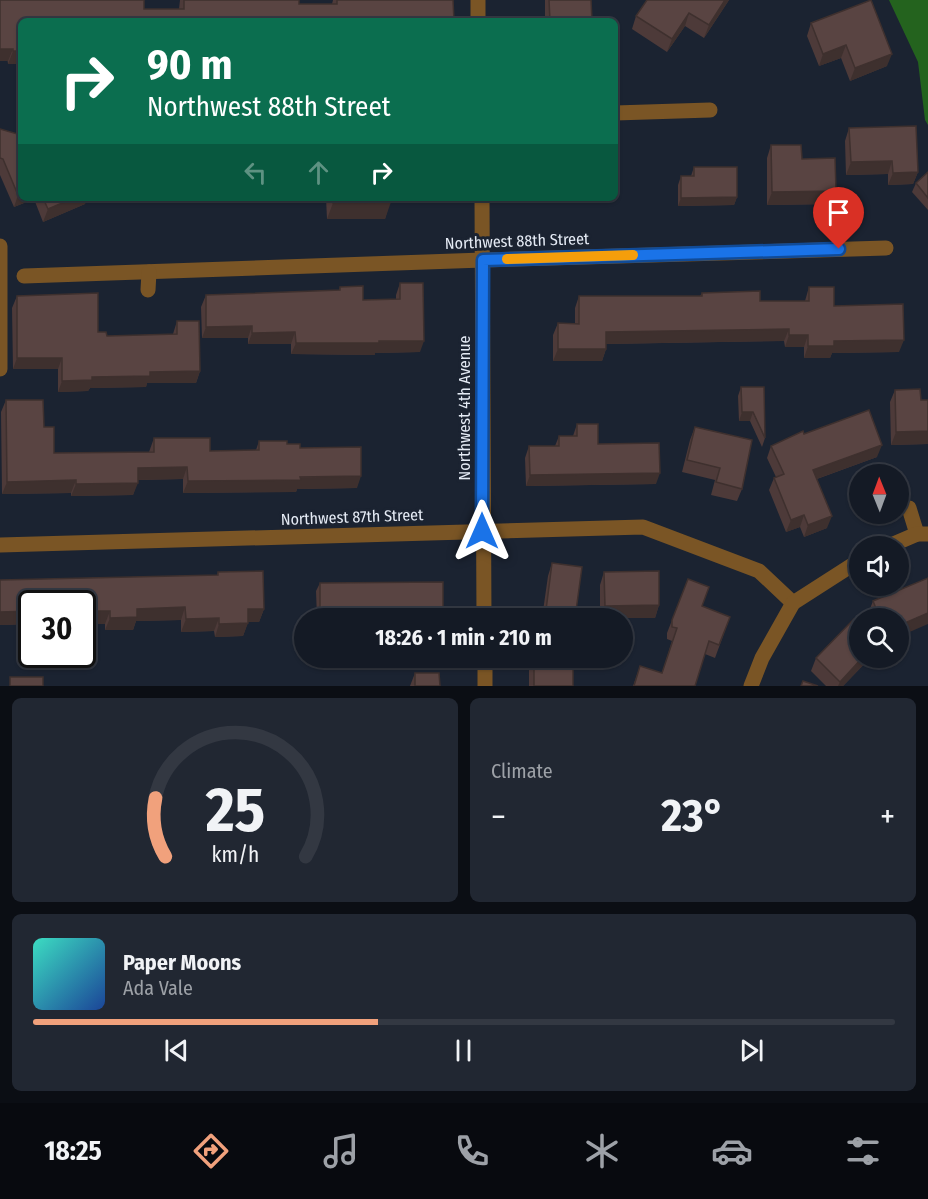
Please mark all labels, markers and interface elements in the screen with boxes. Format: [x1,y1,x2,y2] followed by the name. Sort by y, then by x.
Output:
[147,40,232,90] text: 90 m
[48,42,126,120] icon: right
[147,91,391,123] text: Northwest 88th Street
[239,156,272,189] icon: left
[302,156,335,189] icon: ahead
[365,156,398,189] icon: right
[813,187,864,249] pin
[822,196,855,229] icon: arrive
[445,229,590,253] street label: Northwest 88th Street
[455,335,474,480] street label: Northwest 4th Avenue
[849,464,909,524] north arrow
[849,464,909,668] map controls
[450,499,514,563] position arrow
[280,505,424,529] street label: Northwest 87th Street
[849,536,909,596] button: sound
[18,590,96,668] speed limit sign: 30
[849,608,909,668] button: search
[375,624,552,651] text: 18:26 · 1 min · 210 m
[491,759,553,783] text: Climate
[204,773,265,848] text: 25
[661,789,725,843] text: 23°
[491,797,506,837] text: −
[880,797,895,837] text: +
[211,842,259,868] text: km/h
[123,949,241,976] text: Paper Moons
[123,976,193,1000] text: Ada Vale
[160,1034,193,1067] icon: previous
[447,1034,480,1067] icon: pause
[735,1034,768,1067] icon: next
[190,1130,232,1172] icon: directions
[320,1130,362,1172] icon: music
[451,1130,493,1172] icon: phone
[581,1130,623,1172] icon: climate
[711,1130,753,1172] icon: car
[842,1130,884,1172] icon: filters
[44,1135,102,1167] text: 18:25

